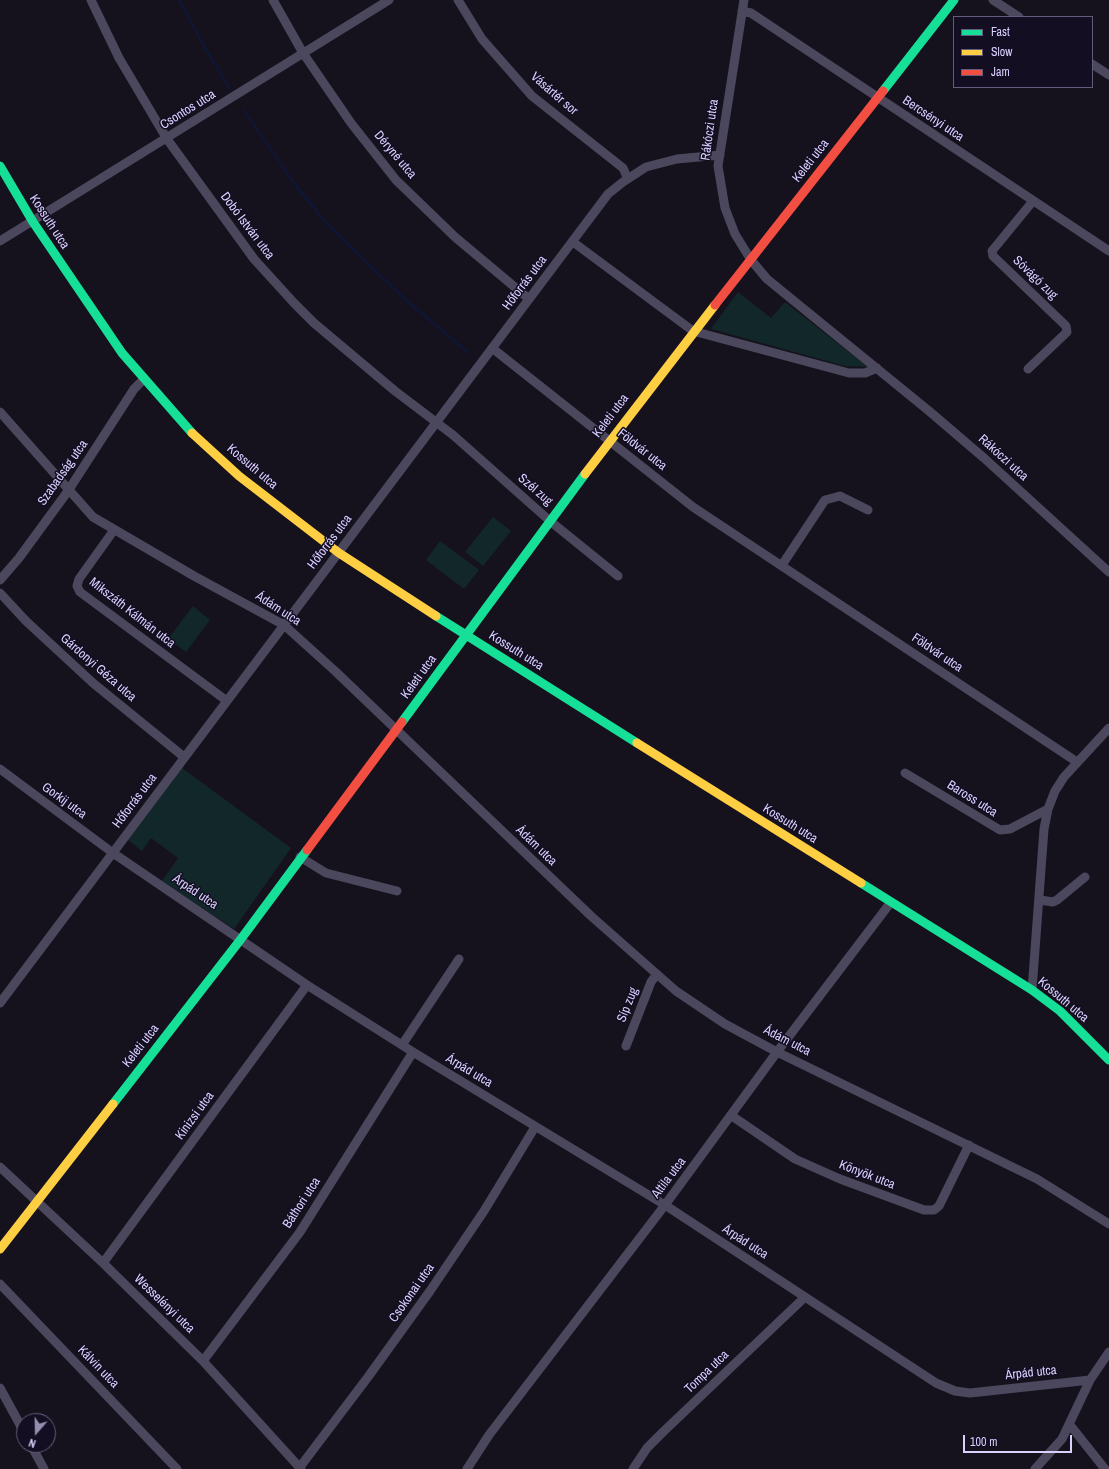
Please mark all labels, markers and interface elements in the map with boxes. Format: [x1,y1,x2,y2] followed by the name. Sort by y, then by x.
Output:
[953,16,1093,88] legend
[991,24,1010,40] text: Fast
[991,44,1012,60] text: Slow
[991,64,1010,80] text: Jam
[527,69,581,119] street label: Vásártér sor
[157,87,219,133] street label: Csontos utca
[899,93,967,145] street label: Bercsényi utca
[698,98,722,162] street label: Rákóczi utca
[371,128,419,182] street label: Déryné utca
[789,136,833,186] street label: Keleti utca
[217,189,277,263] street label: Dobó István utca
[26,192,72,252] street label: Kossuth utca
[500,253,550,313] street label: Hőforrás utca
[1009,253,1061,303] street label: Sóvágó zug
[590,391,632,441] street label: Keleti utca
[614,426,670,474] street label: Földvár utca
[975,432,1031,484] street label: Rákóczi utca
[35,437,91,509] street label: Szabadság utca
[223,441,281,493] street label: Kossuth utca
[514,471,556,509] street label: Szél zug
[305,512,355,572] street label: Hőforrás utca
[86,575,178,651] street label: Mikszáth Kálmán utca
[252,589,304,629] street label: Ádám utca
[486,628,546,674] street label: Kossuth utca
[909,630,965,676] street label: Földvár utca
[57,631,139,705] street label: Gárdonyi Géza utca
[398,652,440,702] street label: Keleti utca
[110,771,160,831] street label: Hőforrás utca
[944,777,1000,821] street label: Baross utca
[39,780,89,822] street label: Gorkij utca
[760,801,820,847] street label: Kossuth utca
[512,823,560,869] street label: Ádám utca
[169,871,221,913] street label: Árpád utca
[1034,974,1092,1026] street label: Kossuth utca
[614,985,642,1025] street label: Síp zug
[119,1021,163,1071] street label: Keleti utca
[761,1022,813,1060] street label: Ádám utca
[443,1051,495,1091] street label: Árpád utca
[172,1089,218,1143] street label: Kinizsi utca
[649,1154,689,1202] street label: Attila utca
[837,1157,897,1193] street label: Könyök utca
[280,1175,324,1231] street label: Báthori utca
[719,1221,771,1263] street label: Árpád utca
[386,1261,438,1325] street label: Csokonai utca
[131,1271,197,1337] street label: Wesselényi utca
[74,1343,122,1391] street label: Kálvin utca
[682,1347,732,1397] street label: Tompa utca
[1005,1363,1057,1383] street label: Árpád utca
[16,1413,56,1453] north arrow
[965,1427,1074,1453] scale bar
[970,1434,997,1450] text: 100 m
[27,1436,38,1451] text: N

